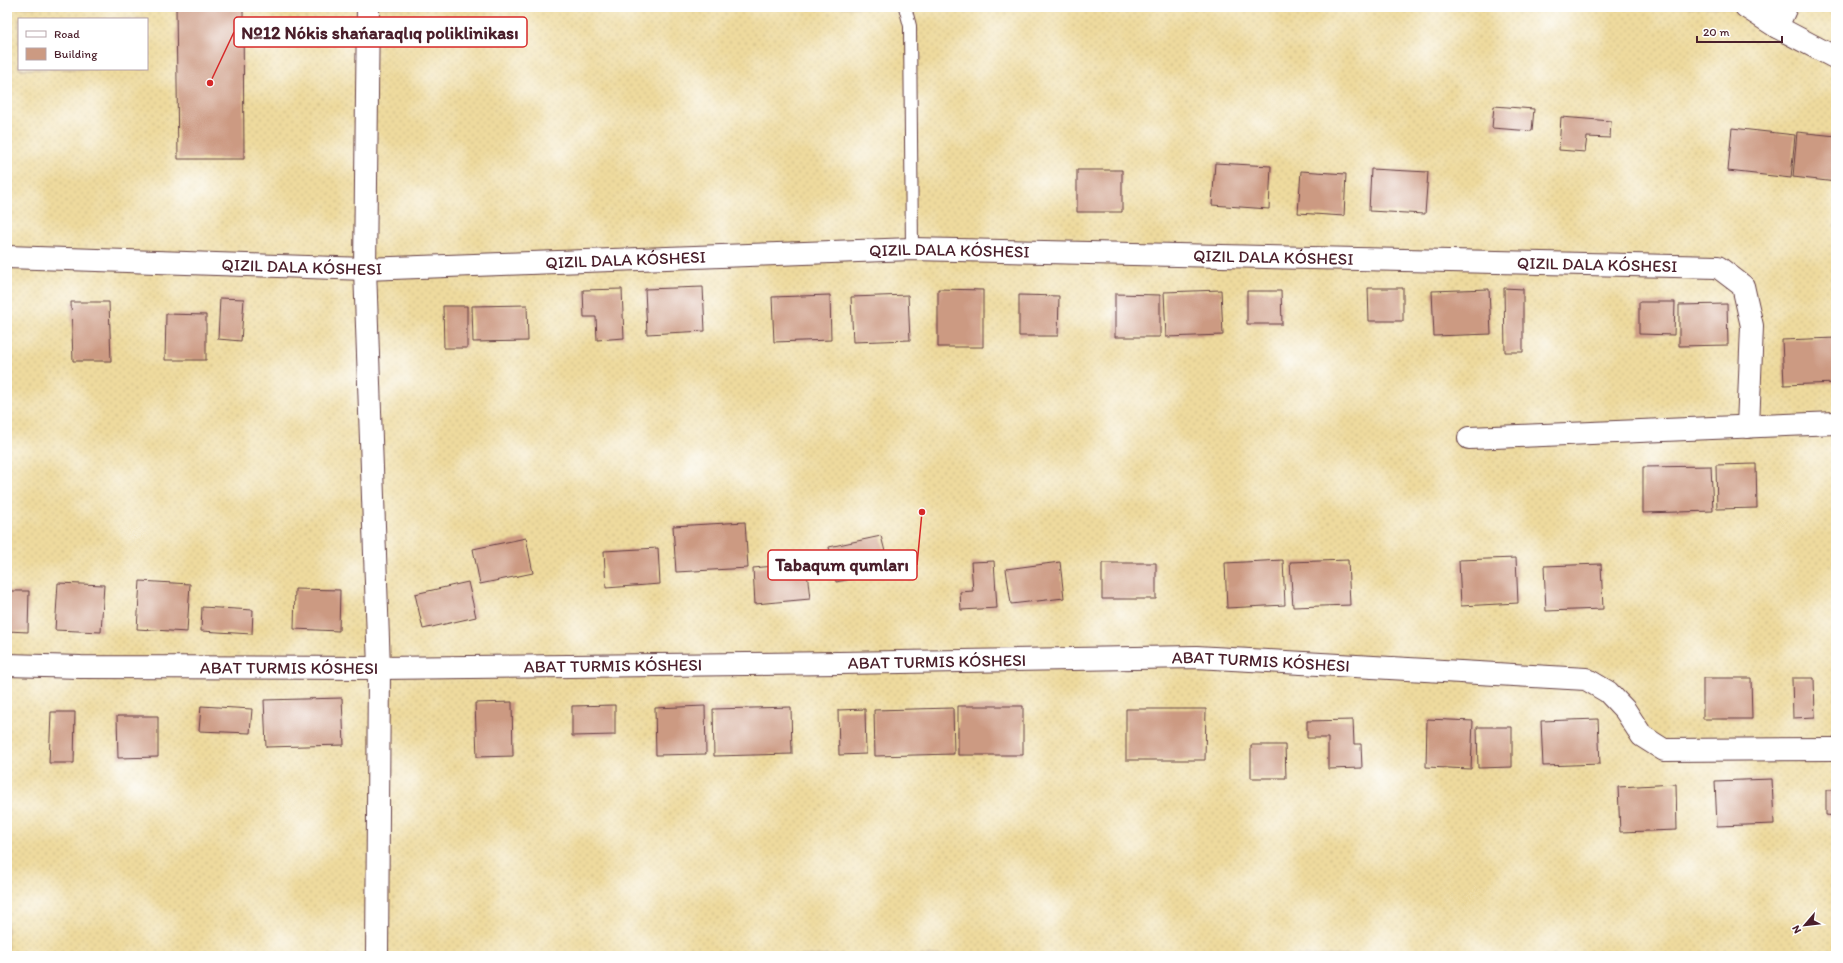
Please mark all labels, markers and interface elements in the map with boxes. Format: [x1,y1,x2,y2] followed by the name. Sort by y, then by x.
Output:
[234,17,527,47] callout: №12 Nókis shańaraqlıq poliklinikası
[18,18,148,70] legend
[1697,18,1782,44] scale bar
[241,22,519,44] text: №12 Nókis shańaraqlıq poliklinikası
[1703,25,1730,39] text: 20 m
[54,27,80,41] text: Road
[54,47,98,61] text: Building
[869,239,1030,262] street label: QIZIL DALA KÓSHESI
[1193,245,1354,269] street label: QIZIL DALA KÓSHESI
[545,247,706,272] street label: QIZIL DALA KÓSHESI
[1517,253,1678,276] street label: QIZIL DALA KÓSHESI
[221,254,382,279] street label: QIZIL DALA KÓSHESI
[768,550,917,580] callout: Tabaqum qumları
[774,554,909,576] text: Tabaqum qumları
[1172,647,1350,676] street label: ABAT TURMIS KÓSHESI
[848,650,1026,673] street label: ABAT TURMIS KÓSHESI
[524,654,702,676] street label: ABAT TURMIS KÓSHESI
[200,657,378,678] street label: ABAT TURMIS KÓSHESI
[1785,905,1825,945] north arrow
[1789,923,1804,936] text: N

